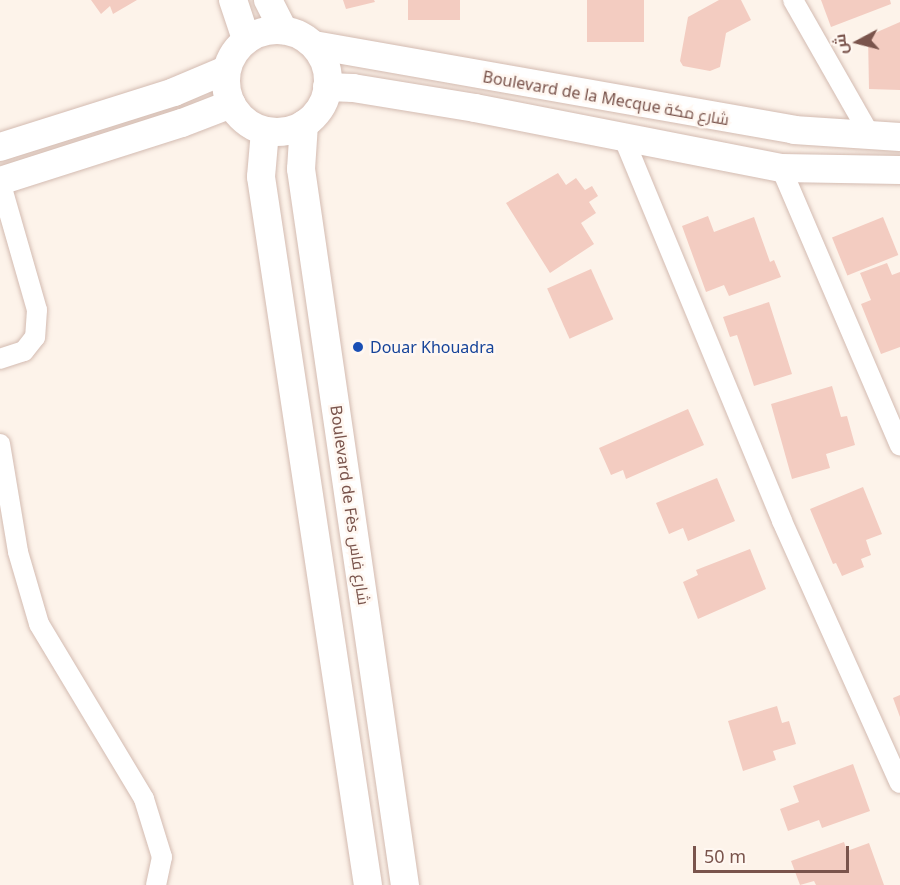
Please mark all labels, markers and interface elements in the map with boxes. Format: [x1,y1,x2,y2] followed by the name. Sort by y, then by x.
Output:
[828,12,888,72] north arrow
[828,33,852,56] text: ش
[481,67,731,129] street label: Boulevard de la Mecque شارع مكة
[370,337,494,357] place label: Douar Khouadra
[351,340,365,354] marker: Douar Khouadra
[326,404,374,606] street label: Boulevard de Fès شارع فاس
[696,834,852,872] scale bar
[704,844,746,868] text: 50 m

